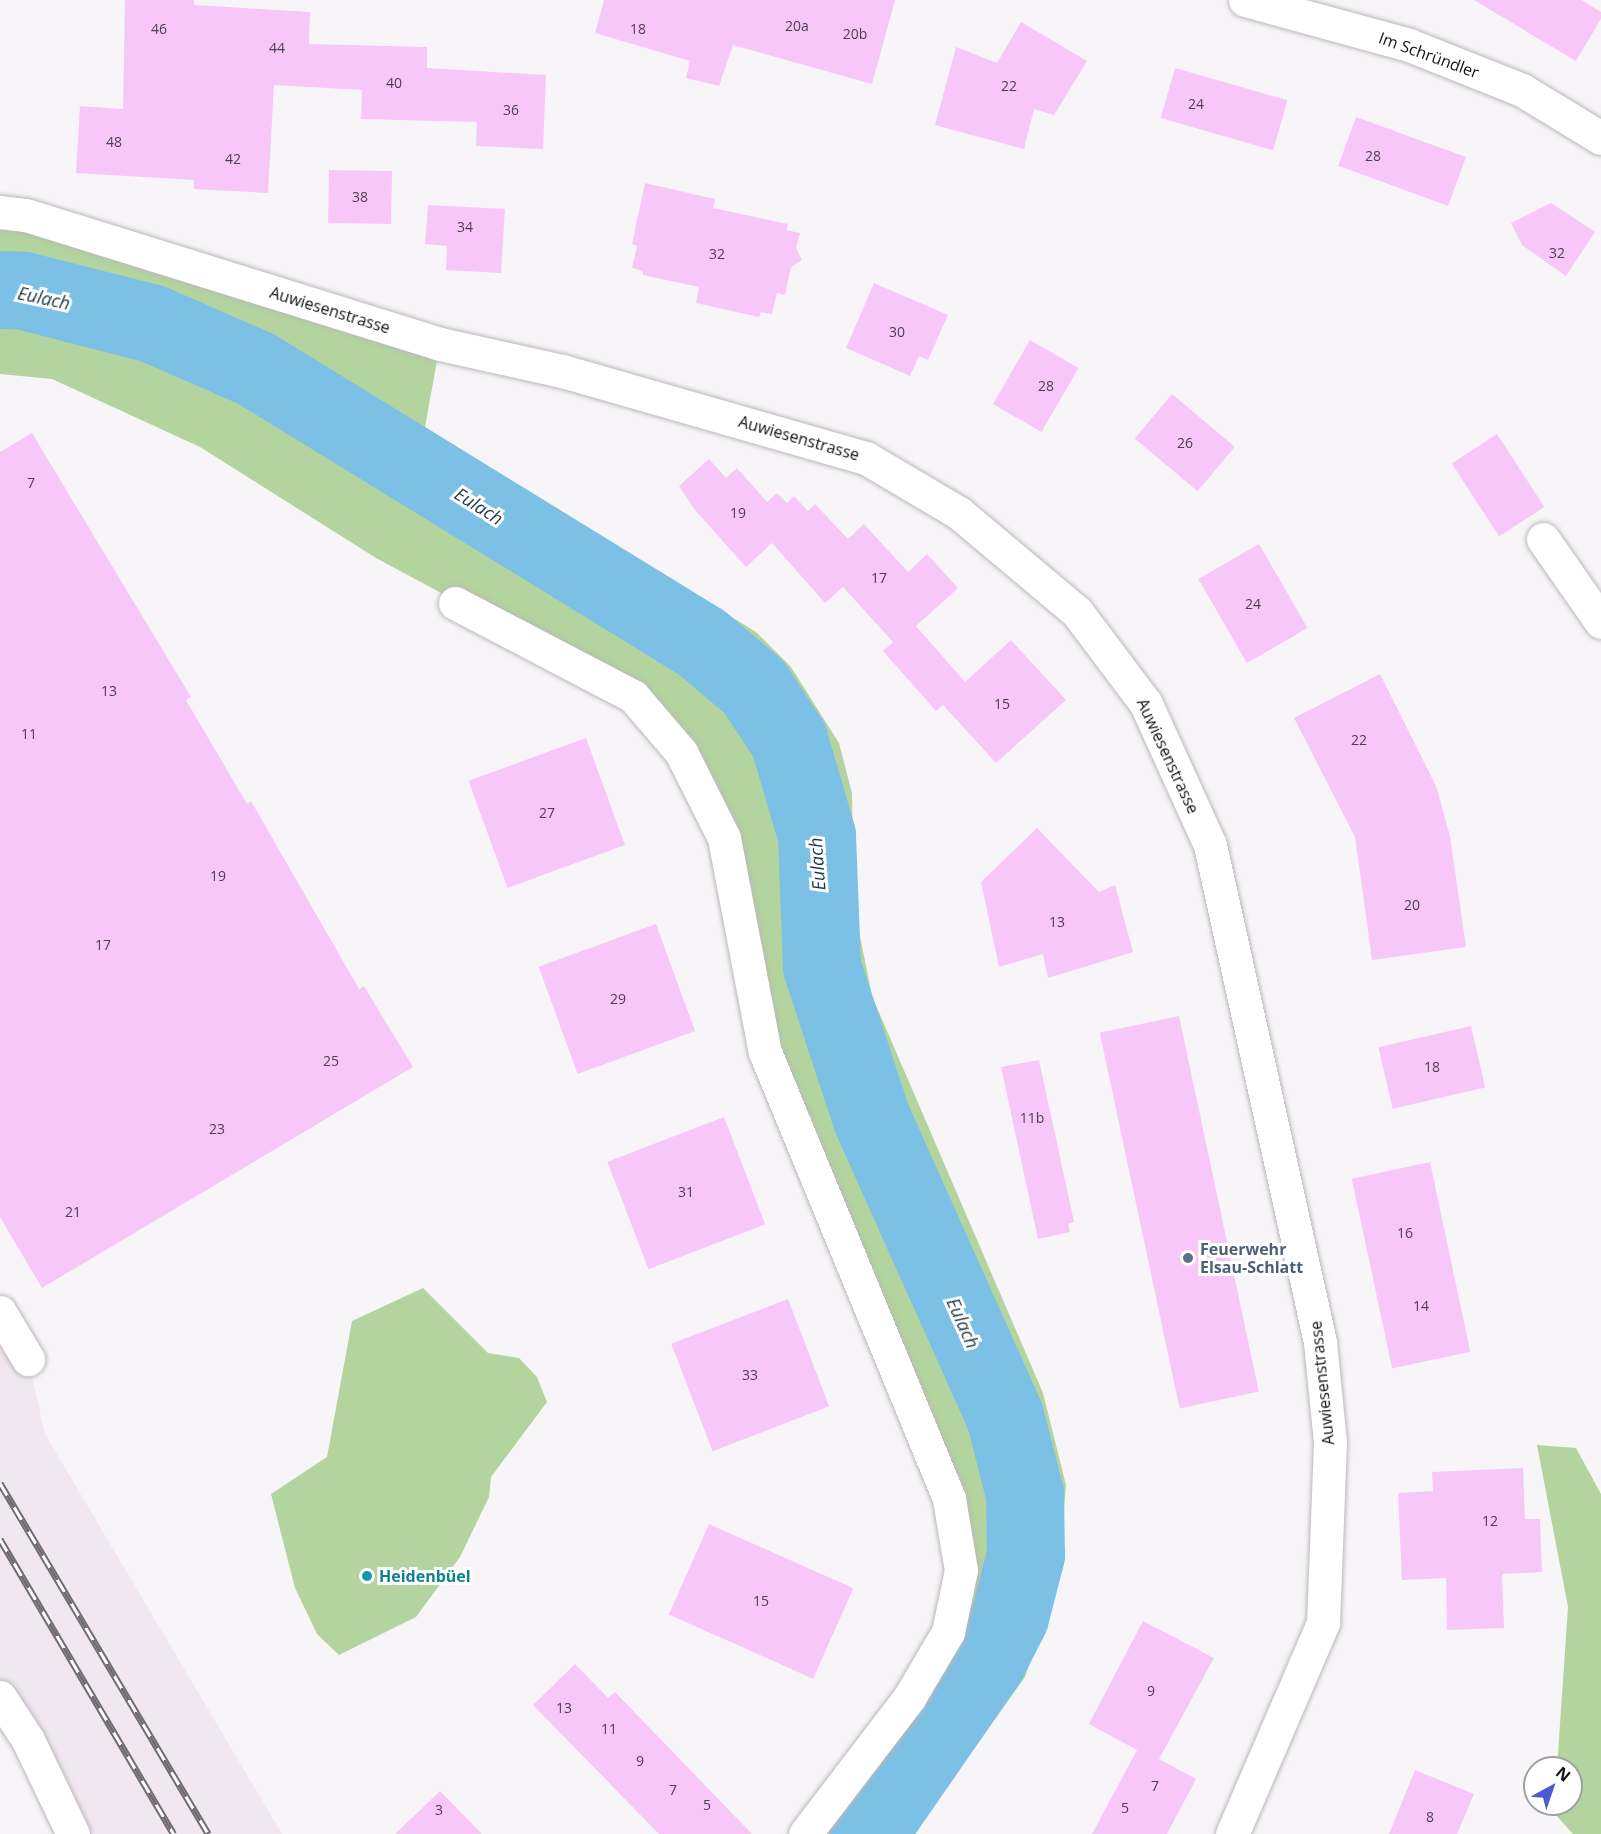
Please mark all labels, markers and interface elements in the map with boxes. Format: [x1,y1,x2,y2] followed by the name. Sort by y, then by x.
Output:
[785,18,809,34] house number: 20a
[151,21,167,37] house number: 46
[630,21,646,37] house number: 18
[843,26,867,42] house number: 20b
[1376,28,1482,82] street label: Im Schründler
[269,40,285,56] house number: 44
[386,75,402,91] house number: 40
[1001,78,1017,94] house number: 22
[1188,96,1204,112] house number: 24
[503,102,519,118] house number: 36
[106,134,122,150] house number: 48
[1365,148,1381,164] house number: 28
[225,151,241,167] house number: 42
[352,189,368,205] house number: 38
[457,219,473,235] house number: 34
[1549,245,1565,261] house number: 32
[709,246,725,262] house number: 32
[16,282,72,314] water label: Eulach
[268,283,392,337] street label: Auwiesenstrasse
[889,324,905,340] house number: 30
[1038,378,1054,394] house number: 28
[736,412,862,464] street label: Auwiesenstrasse
[1177,435,1193,451] house number: 26
[27,475,35,491] house number: 7
[451,483,507,529] water label: Eulach
[730,505,746,521] house number: 19
[871,570,887,586] house number: 17
[1245,596,1261,612] house number: 24
[101,683,117,699] house number: 13
[1133,695,1203,817] street label: Auwiesenstrasse
[994,696,1010,712] house number: 15
[21,726,37,742] house number: 11
[1351,732,1367,748] house number: 22
[539,805,555,821] house number: 27
[804,837,830,891] water label: Eulach
[210,868,226,884] house number: 19
[1404,897,1420,913] house number: 20
[1049,914,1065,930] house number: 13
[95,937,111,953] house number: 17
[610,991,626,1007] house number: 29
[323,1053,339,1069] house number: 25
[1424,1059,1440,1075] house number: 18
[1020,1110,1044,1126] house number: 11b
[209,1121,225,1137] house number: 23
[678,1184,694,1200] house number: 31
[65,1204,81,1220] house number: 21
[1397,1225,1413,1241] house number: 16
[1200,1239,1303,1277] place label: Feuerwehr Elsau-Schlatt
[1181,1251,1195,1265] marker: Feuerwehr Elsau-Schlatt
[942,1294,984,1352] water label: Eulach
[1413,1298,1429,1314] house number: 14
[1306,1320,1338,1446] street label: Auwiesenstrasse
[742,1367,758,1383] house number: 33
[1482,1513,1498,1529] house number: 12
[379,1566,471,1586] place label: Heidenbüel
[360,1569,374,1583] marker: Heidenbüel
[753,1593,769,1609] house number: 15
[1147,1683,1155,1699] house number: 9
[556,1700,572,1716] house number: 13
[601,1721,617,1737] house number: 11
[636,1753,644,1769] house number: 9
[1523,1756,1583,1816] north arrow
[1551,1761,1575,1786] text: N
[1151,1778,1159,1794] house number: 7
[669,1782,677,1798] house number: 7
[703,1797,711,1813] house number: 5
[1121,1800,1129,1816] house number: 5
[435,1802,443,1818] house number: 3
[1426,1809,1434,1825] house number: 8

